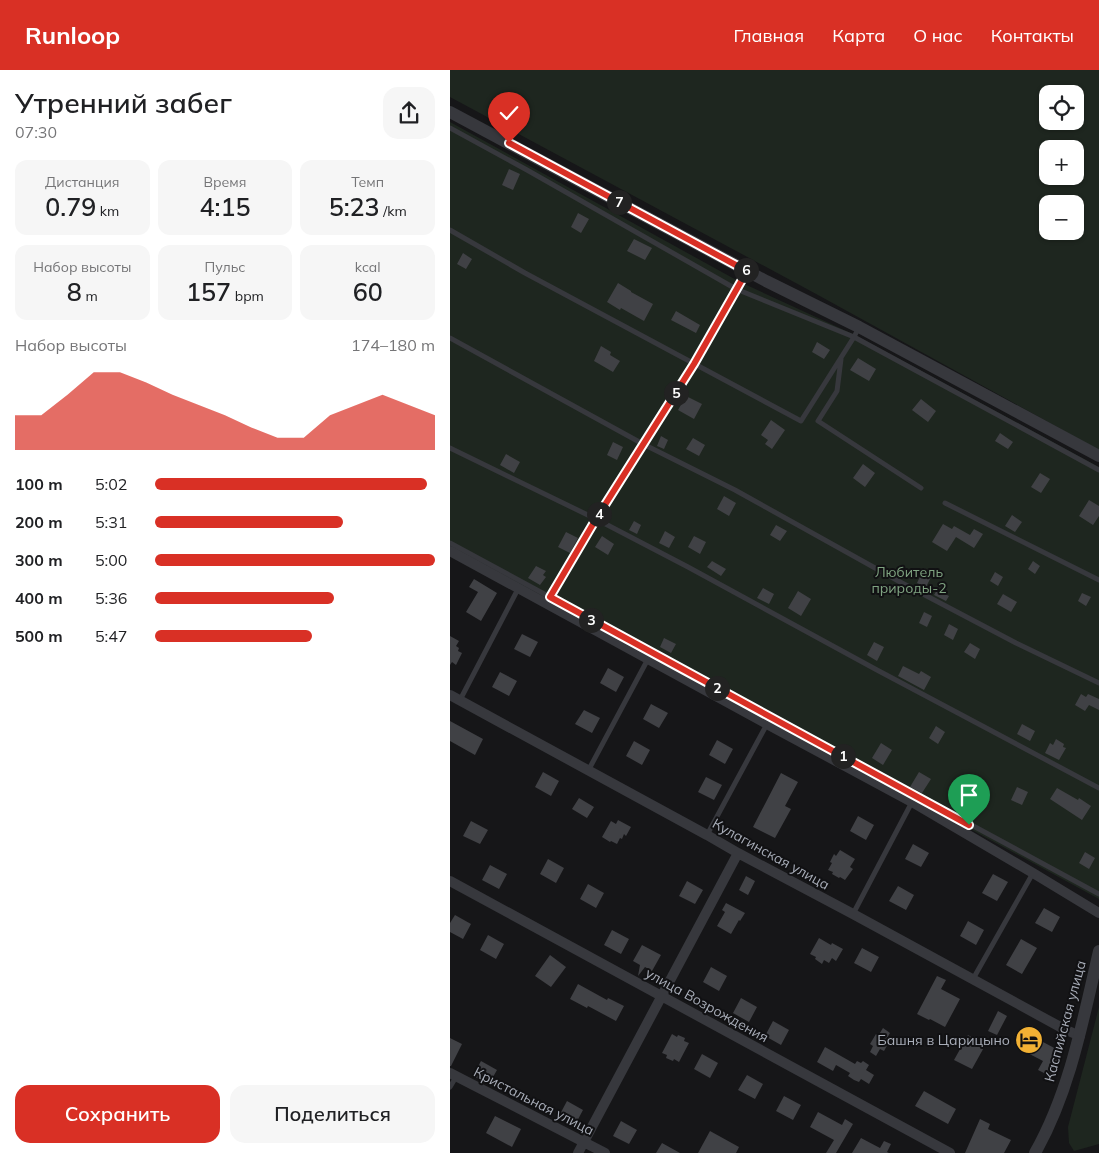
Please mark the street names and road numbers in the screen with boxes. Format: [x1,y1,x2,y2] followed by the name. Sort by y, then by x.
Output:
[709,814,833,894] street label: Кулагинская улица
[1040,958,1090,1084] street label: Каспийская улица
[642,964,772,1046] street label: улица Возрождения
[471,1063,597,1139] street label: Кристальная улица

